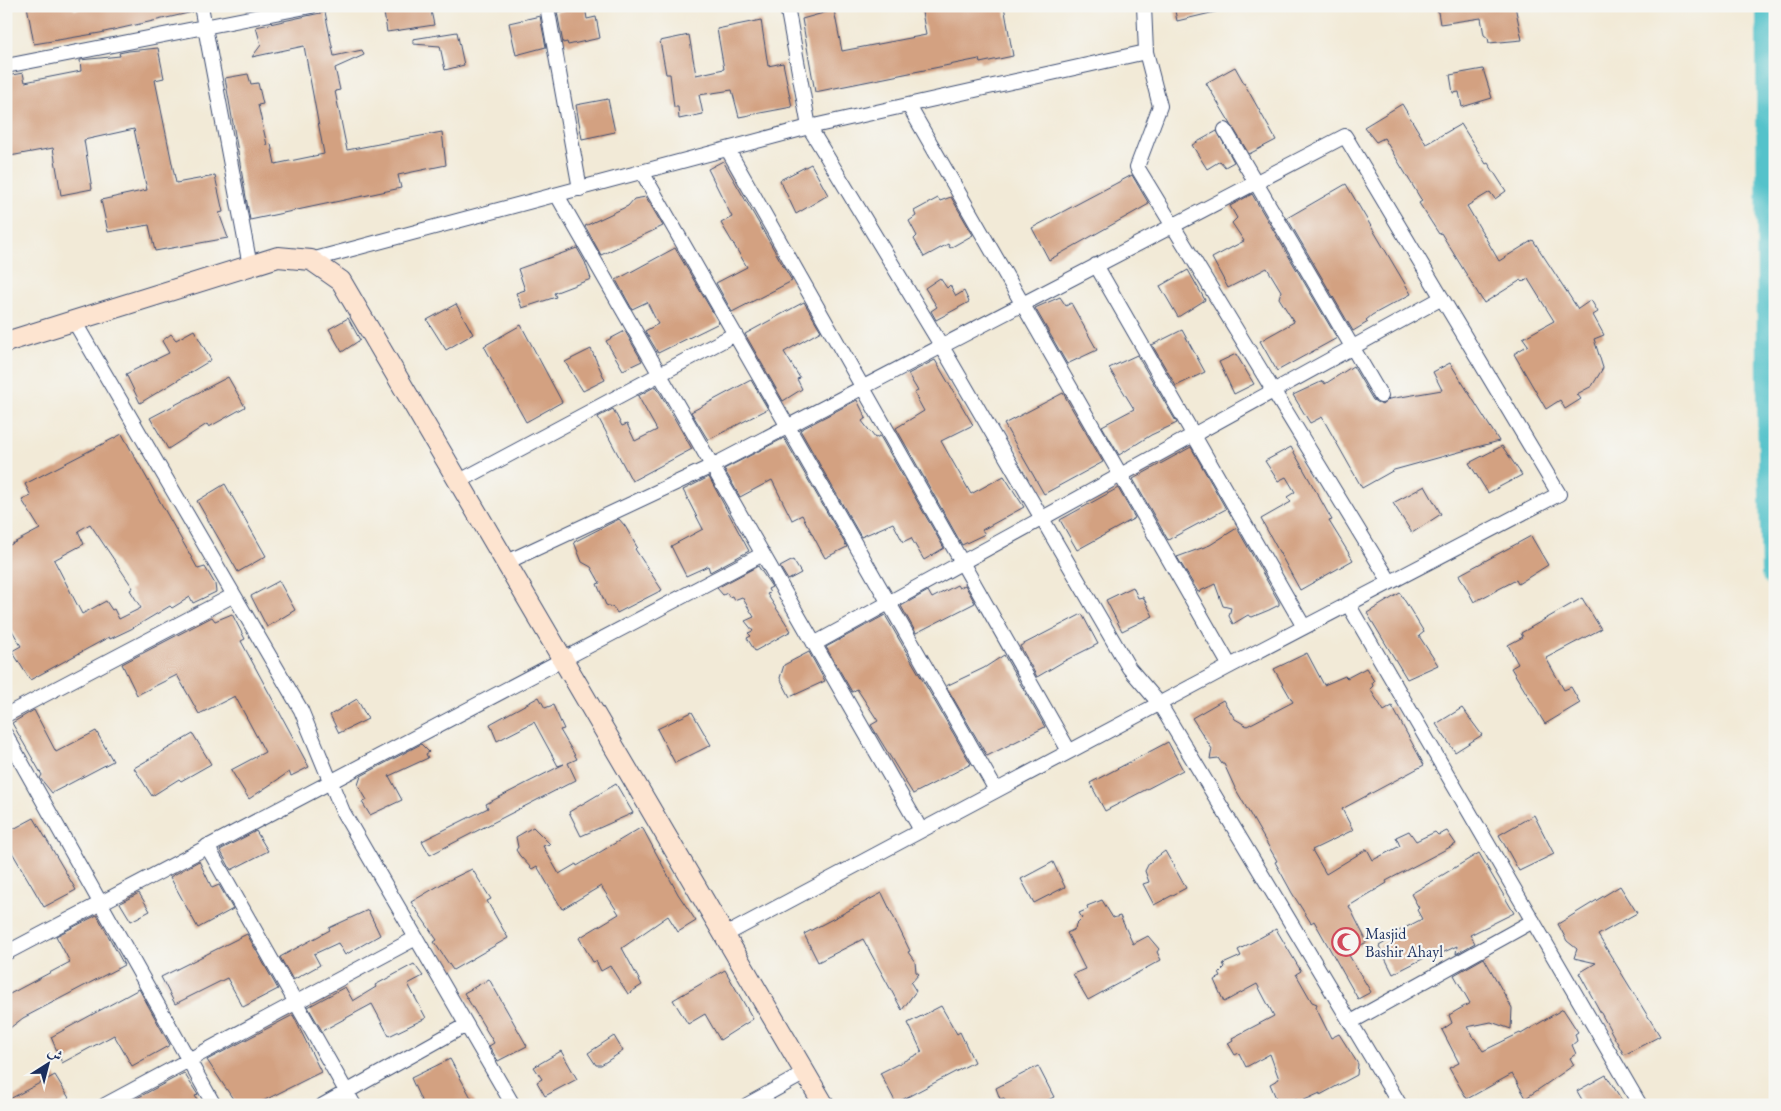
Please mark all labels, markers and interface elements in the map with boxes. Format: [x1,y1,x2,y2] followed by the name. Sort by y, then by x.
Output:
[1365,923,1443,962] place label: Masjid Bashir Ahayl
[1331,927,1361,957] mosque icon: Masjid Bashir Ahayl
[22,1038,72,1088] north arrow
[45,1042,67,1065] text: ش

